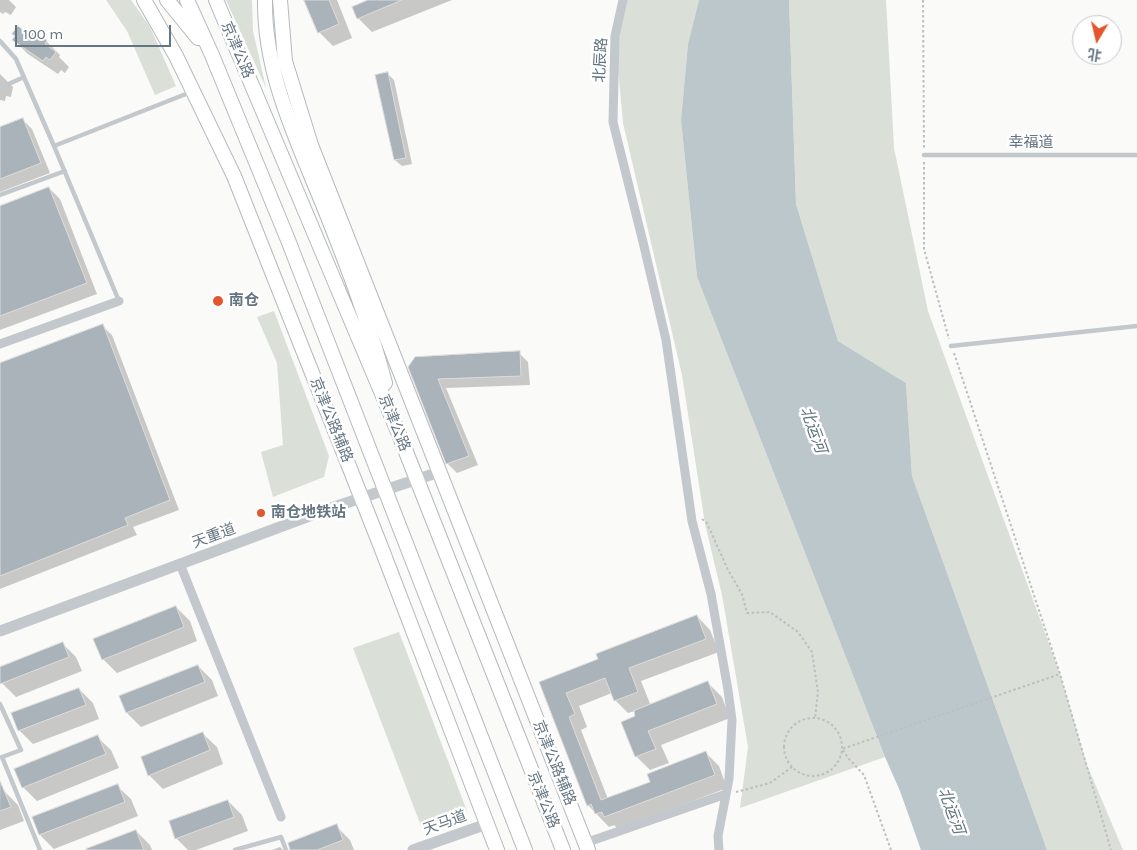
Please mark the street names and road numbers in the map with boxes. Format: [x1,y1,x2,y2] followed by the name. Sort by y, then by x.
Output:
[217,19,257,81] street label: 京津公路
[591,37,611,83] street label: 北辰路
[1009,134,1053,152] street label: 幸福道
[306,375,356,465] street label: 京津公路辅路
[374,392,414,454] street label: 京津公路
[190,520,238,552] street label: 天重道
[529,718,579,808] street label: 京津公路辅路
[523,769,563,831] street label: 京津公路
[421,807,469,839] street label: 天马道

